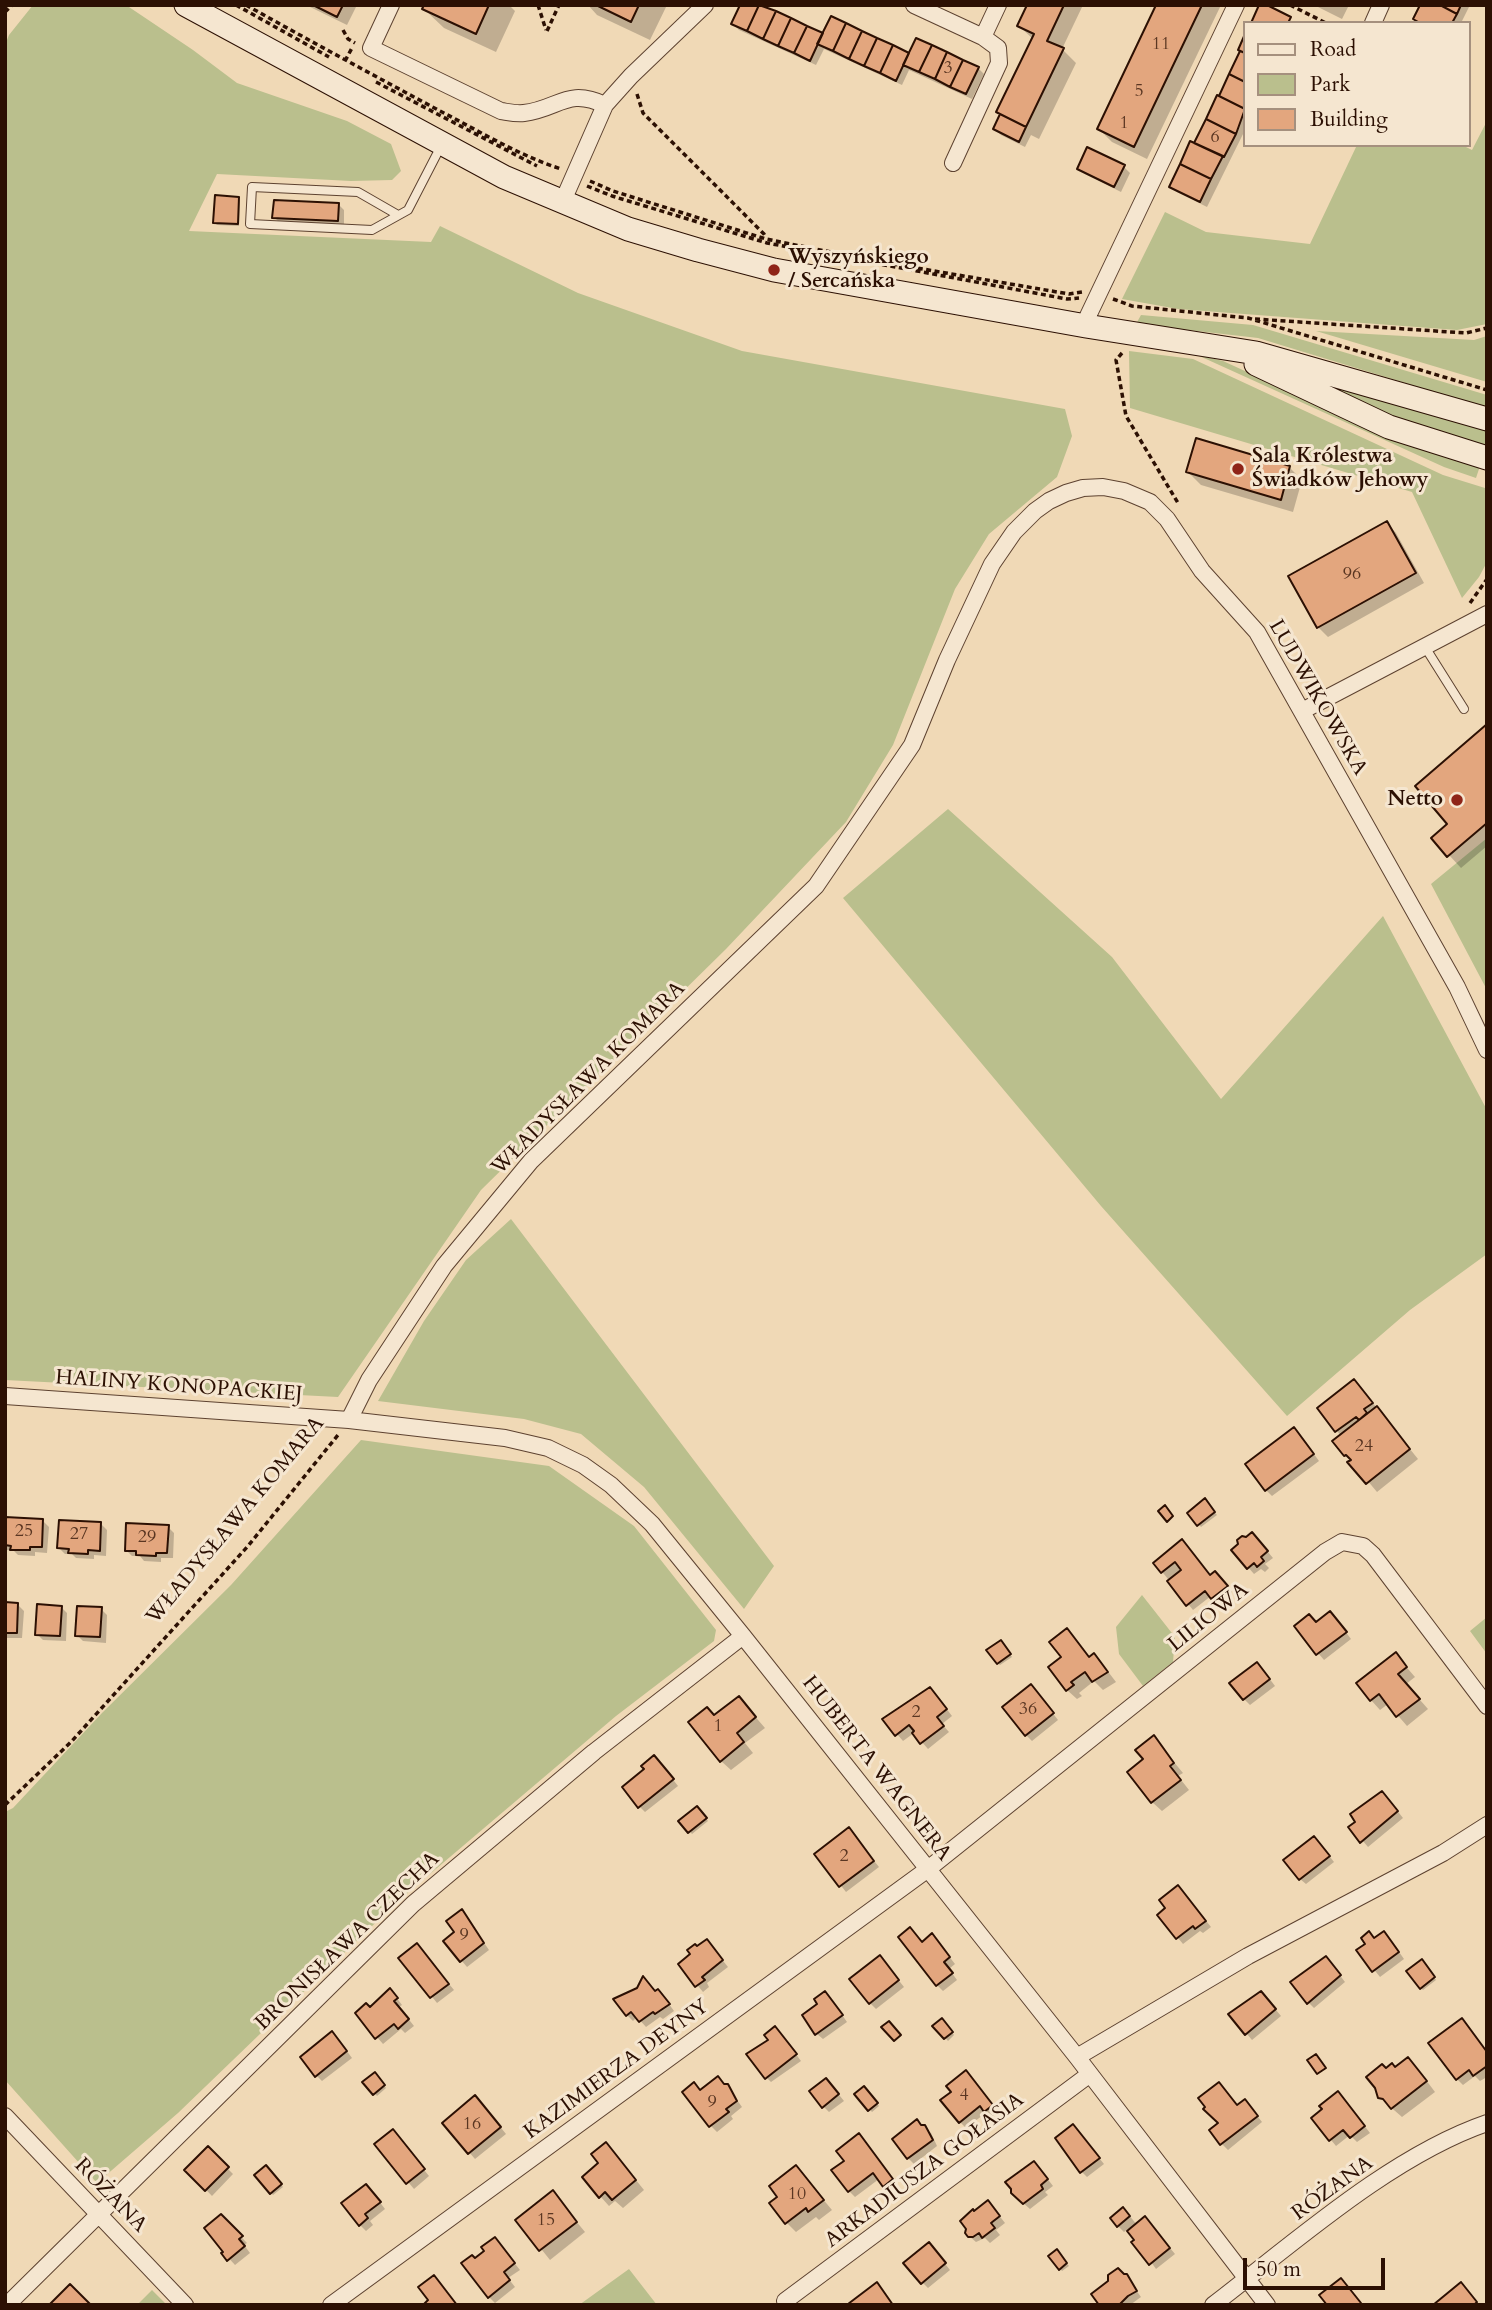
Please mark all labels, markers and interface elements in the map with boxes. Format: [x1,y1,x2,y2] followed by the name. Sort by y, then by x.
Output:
[1244,21,1471,147] legend
[1152,34,1170,56] house number: 11
[1310,35,1356,64] text: Road
[943,58,953,80] house number: 3
[1310,70,1350,99] text: Park
[1134,81,1144,103] house number: 5
[1310,105,1388,134] text: Building
[1119,113,1129,135] house number: 1
[1210,127,1220,149] house number: 6
[788,245,929,295] place label: Wyszyńskiego / Sercańska
[766,262,782,278] marker: Wyszyńskiego / Sercańska
[1252,444,1429,494] place label: Sala Królestwa Świadków Jehowy
[1230,461,1246,477] marker: Sala Królestwa Świadków Jehowy
[1343,564,1361,586] house number: 96
[1262,616,1372,780] street label: LUDWIKOWSKA
[1387,787,1443,813] place label: Netto
[1449,792,1465,808] marker: Netto
[487,977,691,1181] street label: WŁADYSŁAWA KOMARA
[55,1366,303,1408] street label: HALINY KONOPACKIEJ
[142,1412,330,1630] street label: WŁADYSŁAWA KOMARA
[1355,1436,1373,1458] house number: 24
[15,1521,33,1543] house number: 25
[70,1524,88,1546] house number: 27
[138,1527,156,1549] house number: 29
[1164,1578,1254,1658] street label: LILIOWA
[796,1672,956,1866] street label: HUBERTA WAGNERA
[1019,1699,1037,1721] house number: 36
[911,1702,921,1724] house number: 2
[713,1716,723,1738] house number: 1
[839,1846,849,1868] house number: 2
[251,1847,445,2037] street label: BRONISŁAWA CZECHA
[459,1925,469,1947] house number: 9
[520,1995,714,2145] street label: KAZIMIERZA DEYNY
[959,2085,969,2107] house number: 4
[821,2088,1029,2254] street label: ARKADIUSZA GOŁASIA
[707,2092,717,2114] house number: 9
[463,2114,481,2136] house number: 16
[1288,2151,1378,2227] street label: RÓŻANA
[68,2154,152,2238] street label: RÓŻANA
[788,2184,806,2206] house number: 10
[537,2210,555,2232] house number: 15
[1247,2244,1389,2288] scale bar
[1256,2255,1301,2284] text: 50 m

